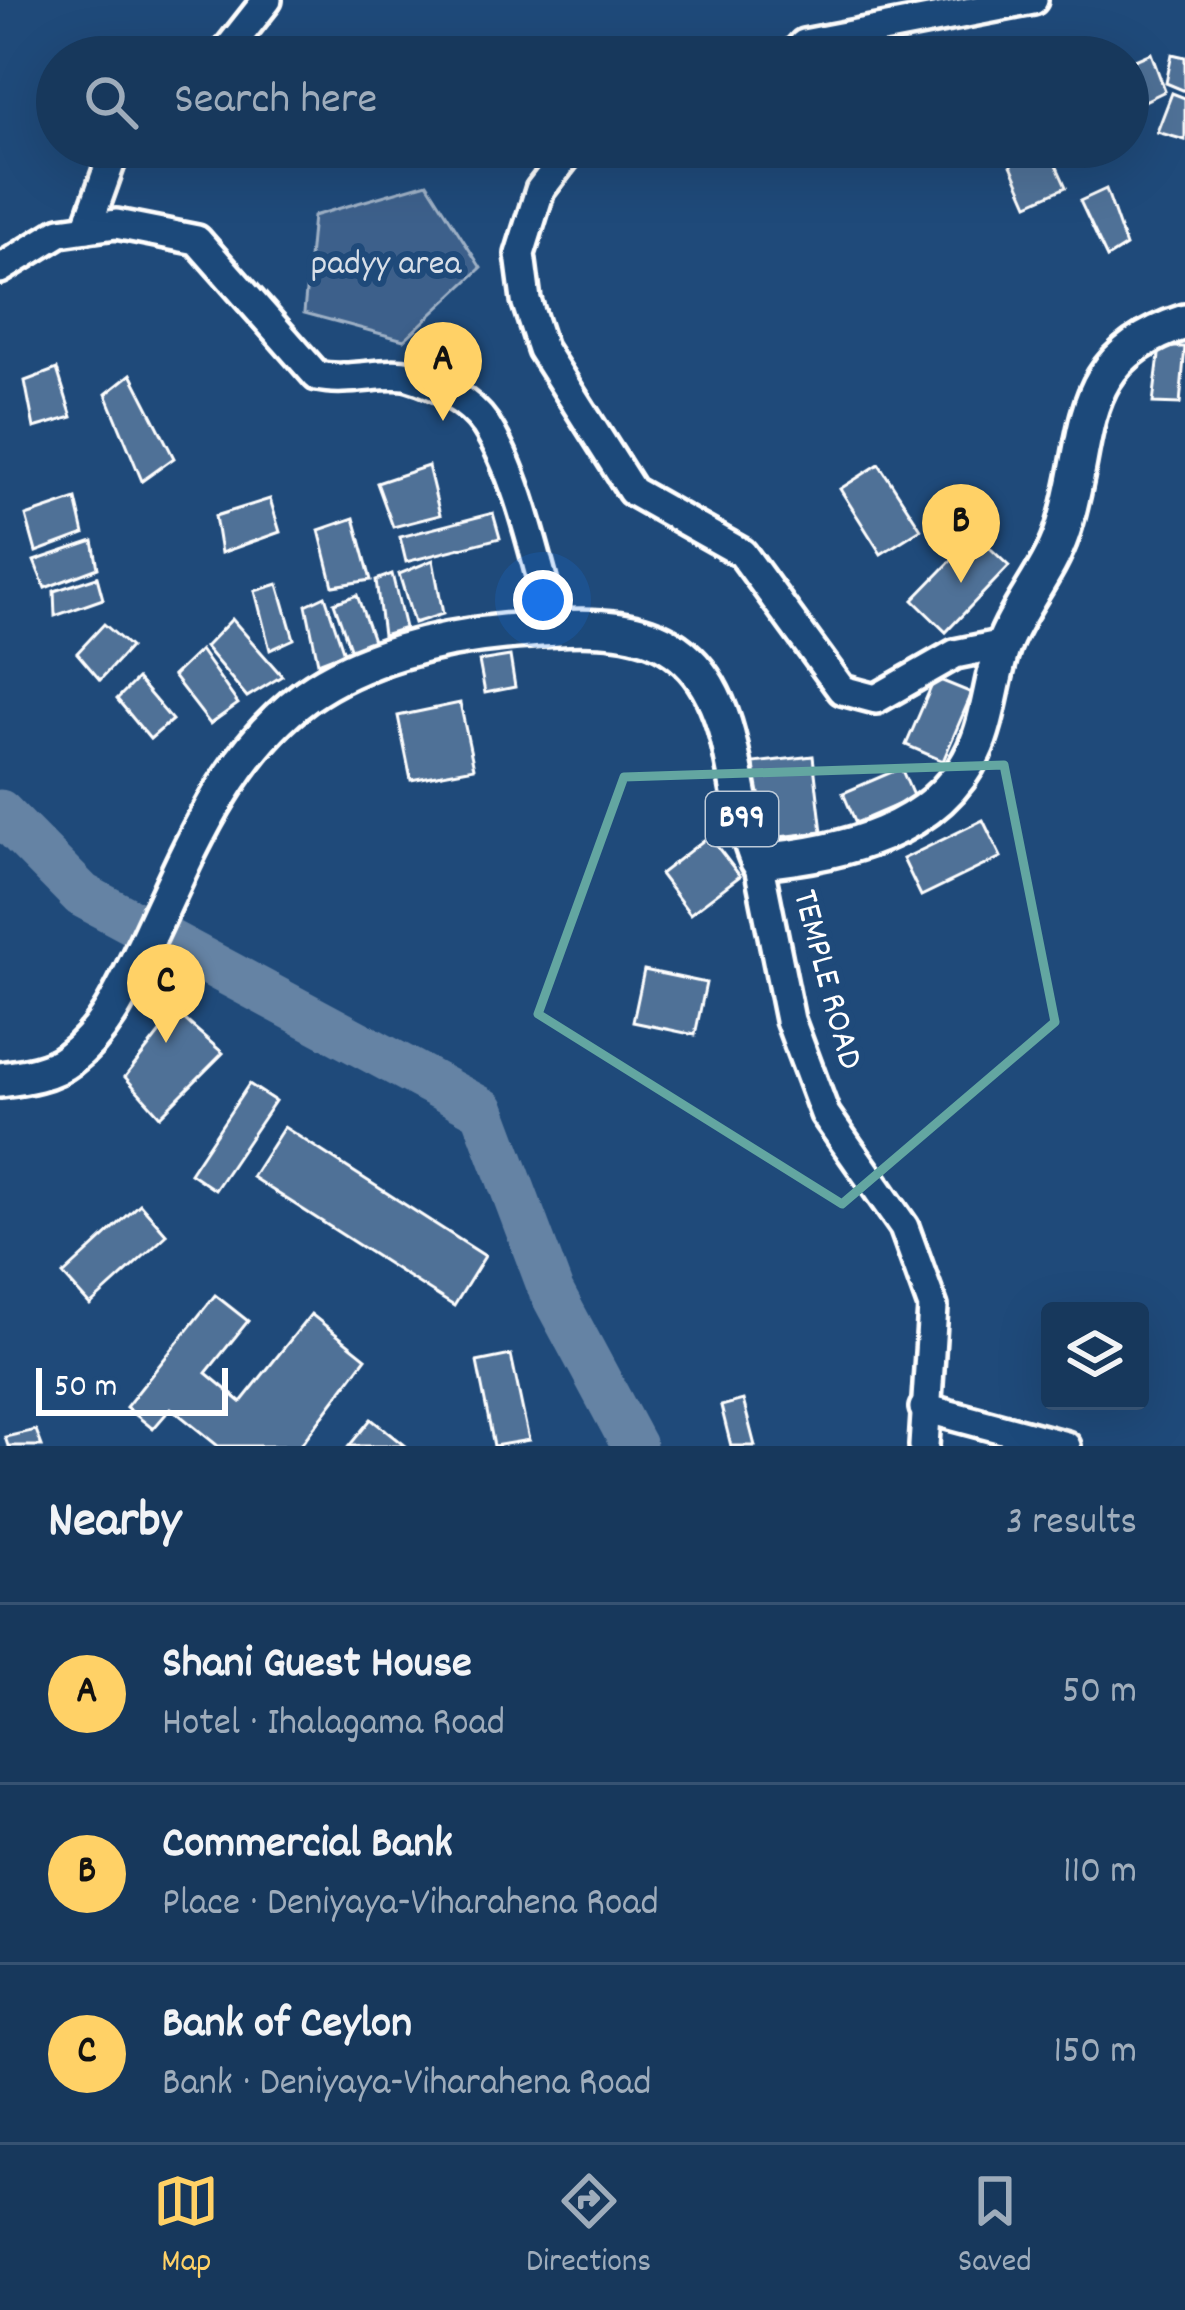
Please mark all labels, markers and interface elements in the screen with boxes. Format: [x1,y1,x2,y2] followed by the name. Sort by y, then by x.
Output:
[36,36,1149,168] search box
[78,69,144,135] icon: search
[174,70,377,134] text: Search here
[311,240,462,292] park label: padyy area
[404,322,482,421] pin: A
[922,484,1000,583] pin: B
[513,570,573,630] your location
[706,792,778,846] road number: B99
[776,884,874,1076] street label: TEMPLE ROAD
[127,944,205,1043] pin: C
[1041,1302,1149,1410] map controls
[1041,1302,1149,1410] button: layers
[36,1362,228,1415] scale bar
[54,1365,118,1412] text: 50 m
[48,1488,181,1560] text: Nearby
[1006,1497,1137,1552] text: 3 results
[162,1634,472,1698] text: Shani Guest House
[76,1666,98,1721] text: A
[1062,1666,1137,1721] text: 50 m
[162,1698,505,1753] text: Hotel · Ihalagama Road
[162,1814,453,1878] text: Commercial Bank
[78,1846,96,1901] text: B
[1063,1846,1137,1901] text: 110 m
[162,1878,659,1933] text: Place · Deniyaya-Viharahena Road
[162,1994,412,2058] text: Bank of Ceylon
[77,2026,97,2081] text: C
[1053,2026,1137,2081] text: 150 m
[162,2058,652,2113] text: Bank · Deniyaya-Viharahena Road
[153,2168,219,2287] tab: Map
[526,2168,651,2287] tab: Directions
[958,2168,1032,2287] tab: Saved

